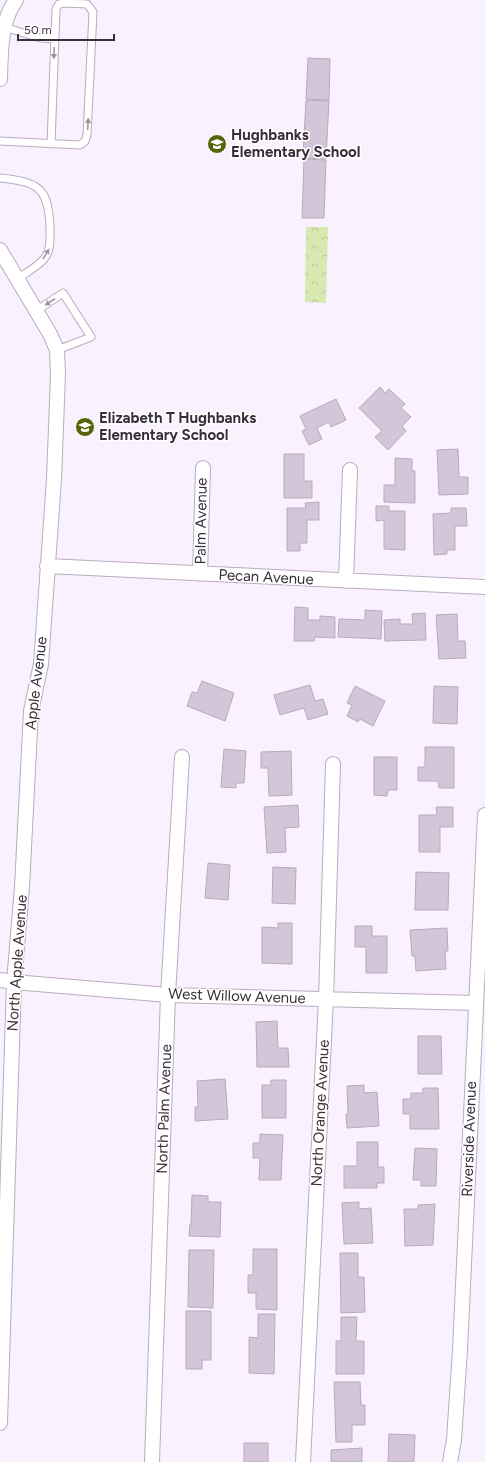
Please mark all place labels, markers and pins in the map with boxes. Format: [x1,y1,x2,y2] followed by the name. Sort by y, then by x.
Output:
[231,126,361,161] place label: Hughbanks Elementary School
[206,133,228,155] school or university icon: Hughbanks Elementary School
[99,409,256,444] place label: Elizabeth T Hughbanks Elementary School
[74,416,96,438] school or university icon: Elizabeth T Hughbanks Elementary School

